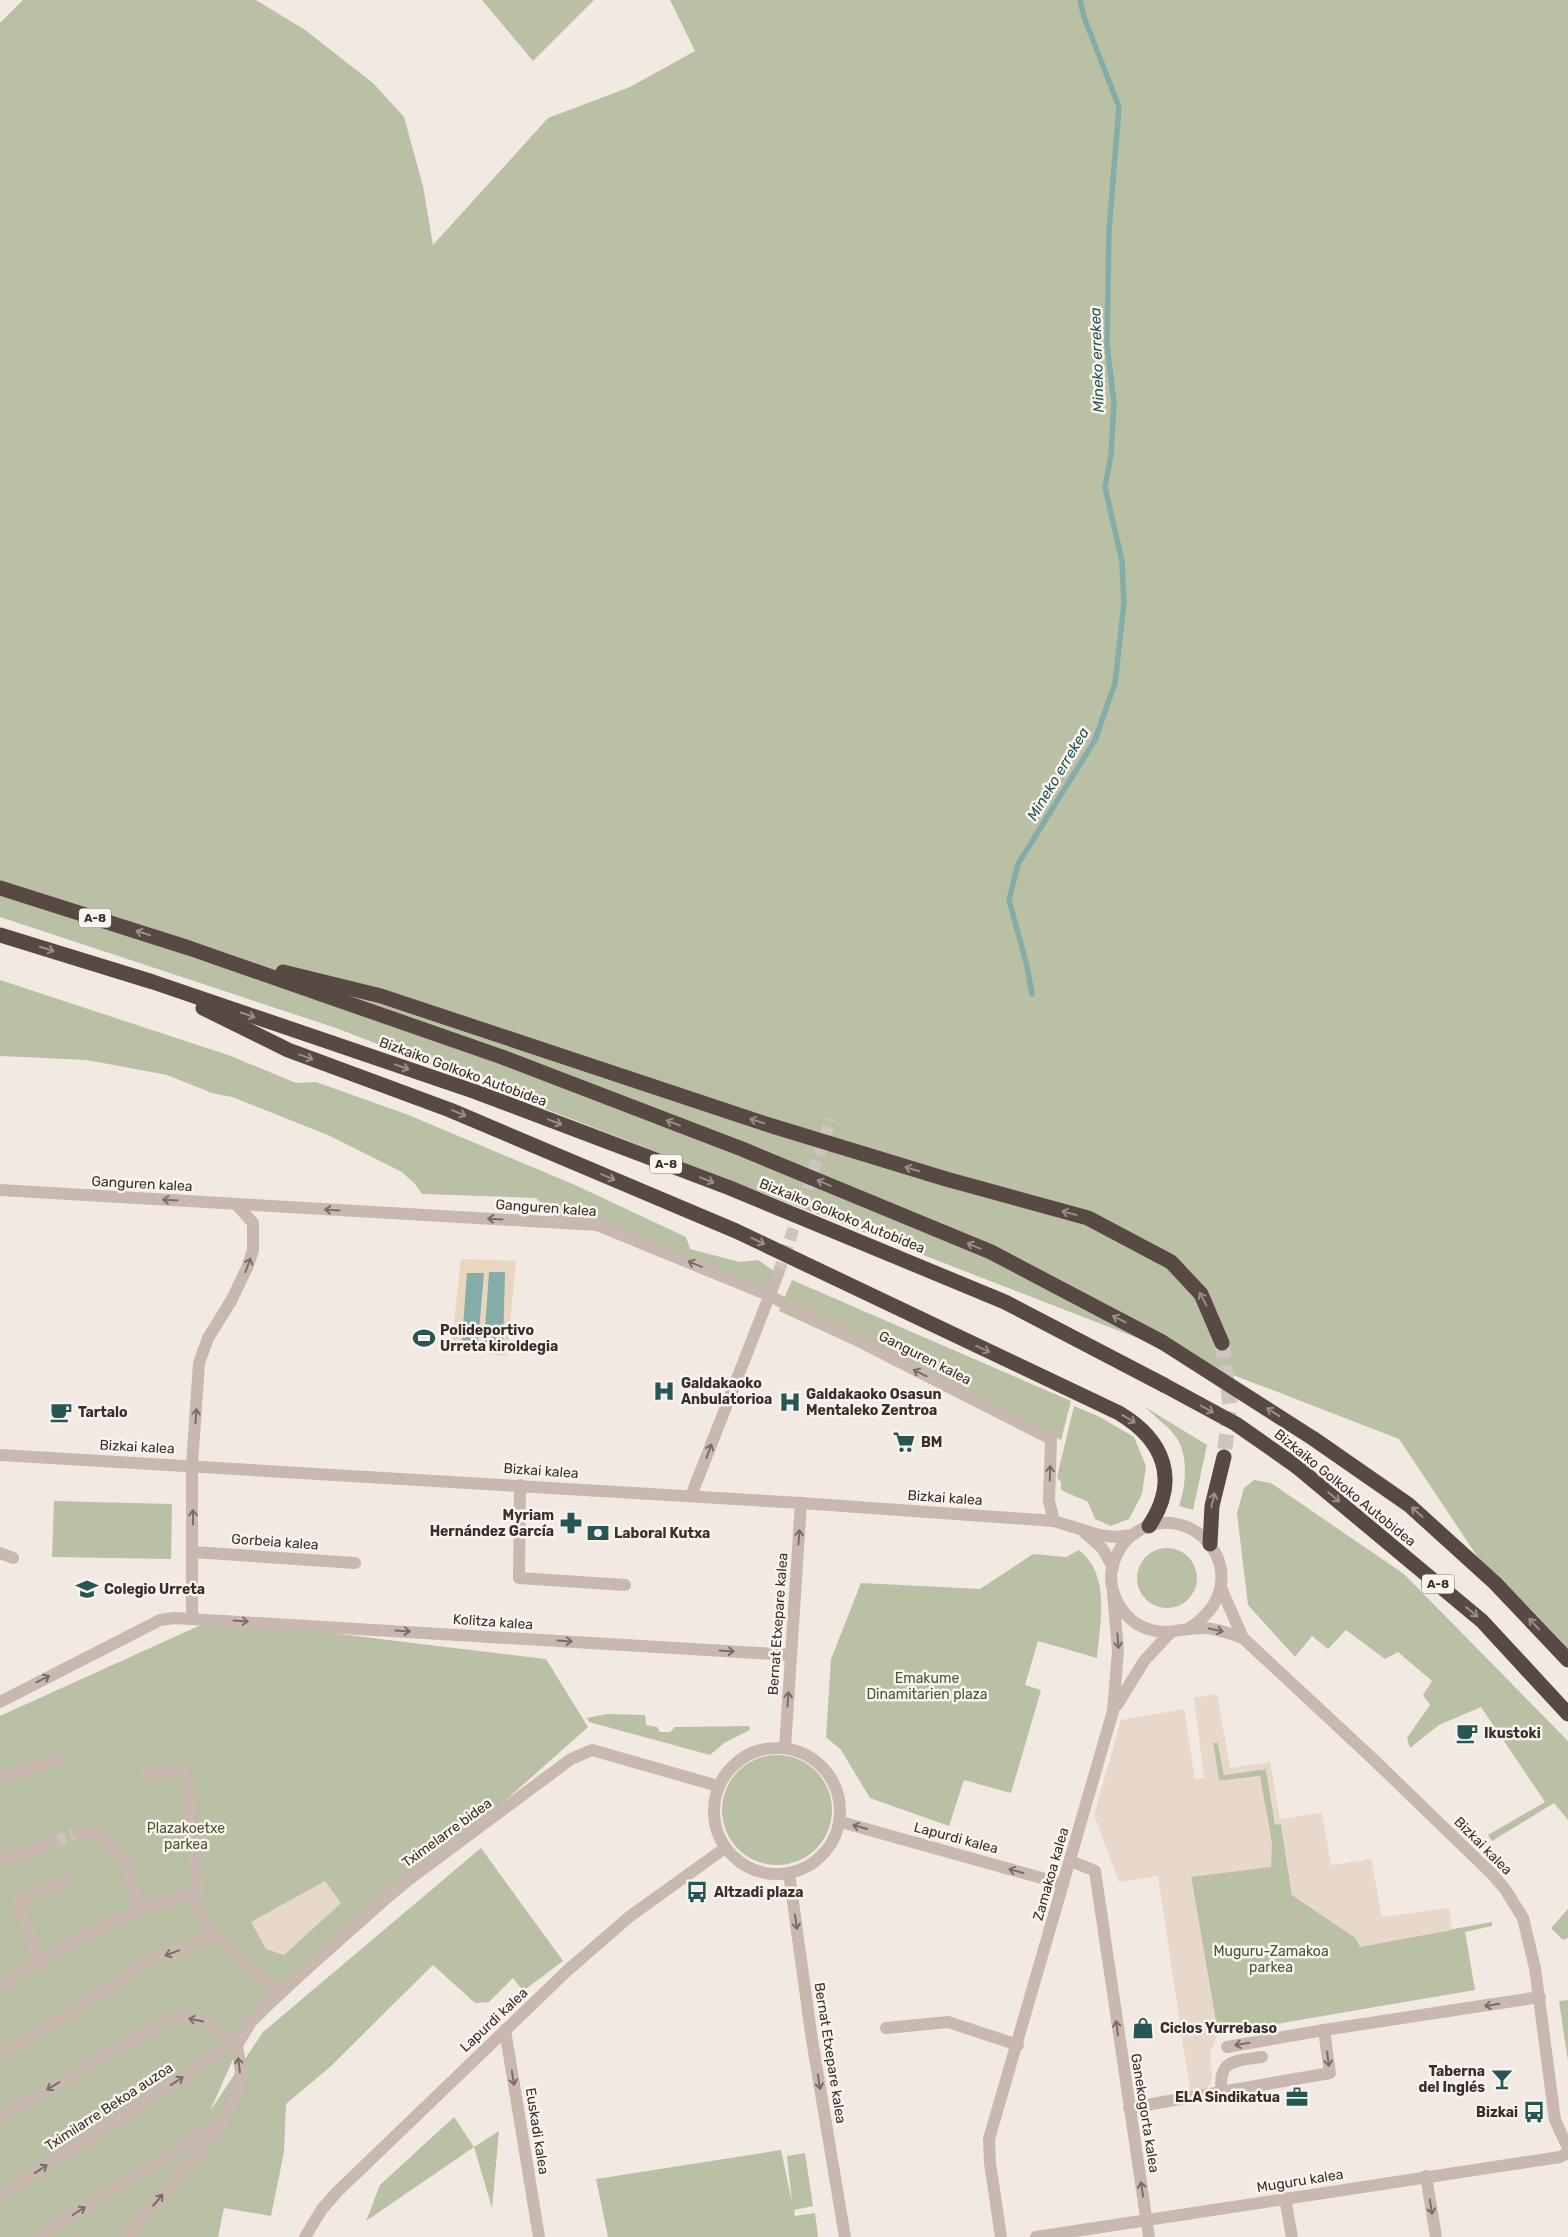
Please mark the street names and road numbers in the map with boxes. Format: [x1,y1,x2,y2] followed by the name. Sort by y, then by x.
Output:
[79,908,111,928] road number: A-8
[377,1034,549,1110] street label: Bizkaiko Golkoko Autobidea
[650,1154,682,1174] road number: A-8
[91,1173,193,1195] street label: Ganguren kalea
[757,1175,927,1257] street label: Bizkaiko Golkoko Autobidea
[495,1196,597,1220] street label: Ganguren kalea
[876,1327,974,1389] street label: Ganguren kalea
[1271,1426,1419,1550] street label: Bizkaiko Golkoko Autobidea
[99,1437,175,1457] street label: Bizkai kalea
[503,1460,579,1482] street label: Bizkai kalea
[907,1487,983,1509] street label: Bizkai kalea
[231,1530,319,1554] street label: Gorbeia kalea
[765,1552,791,1696] street label: Bernat Etxepare kalea
[1422,1575,1454,1594] road number: A-8
[452,1611,534,1633] street label: Kolitza kalea
[399,1795,495,1871] street label: Tximelarre bidea
[1450,1813,1516,1879] street label: Bizkai kalea
[912,1819,1000,1857] street label: Lapurdi kalea
[1030,1825,1072,1923] street label: Zamakoa kalea
[810,1981,850,2125] street label: Bernat Etxepare kalea
[457,1984,531,2056] street label: Lapurdi kalea
[1127,2052,1163,2174] street label: Ganekogorta kalea
[42,2059,176,2155] street label: Tximilarre Bekoa auzoa
[522,2086,552,2176] street label: Euskadi kalea
[1256,2166,1344,2196] street label: Muguru kalea

